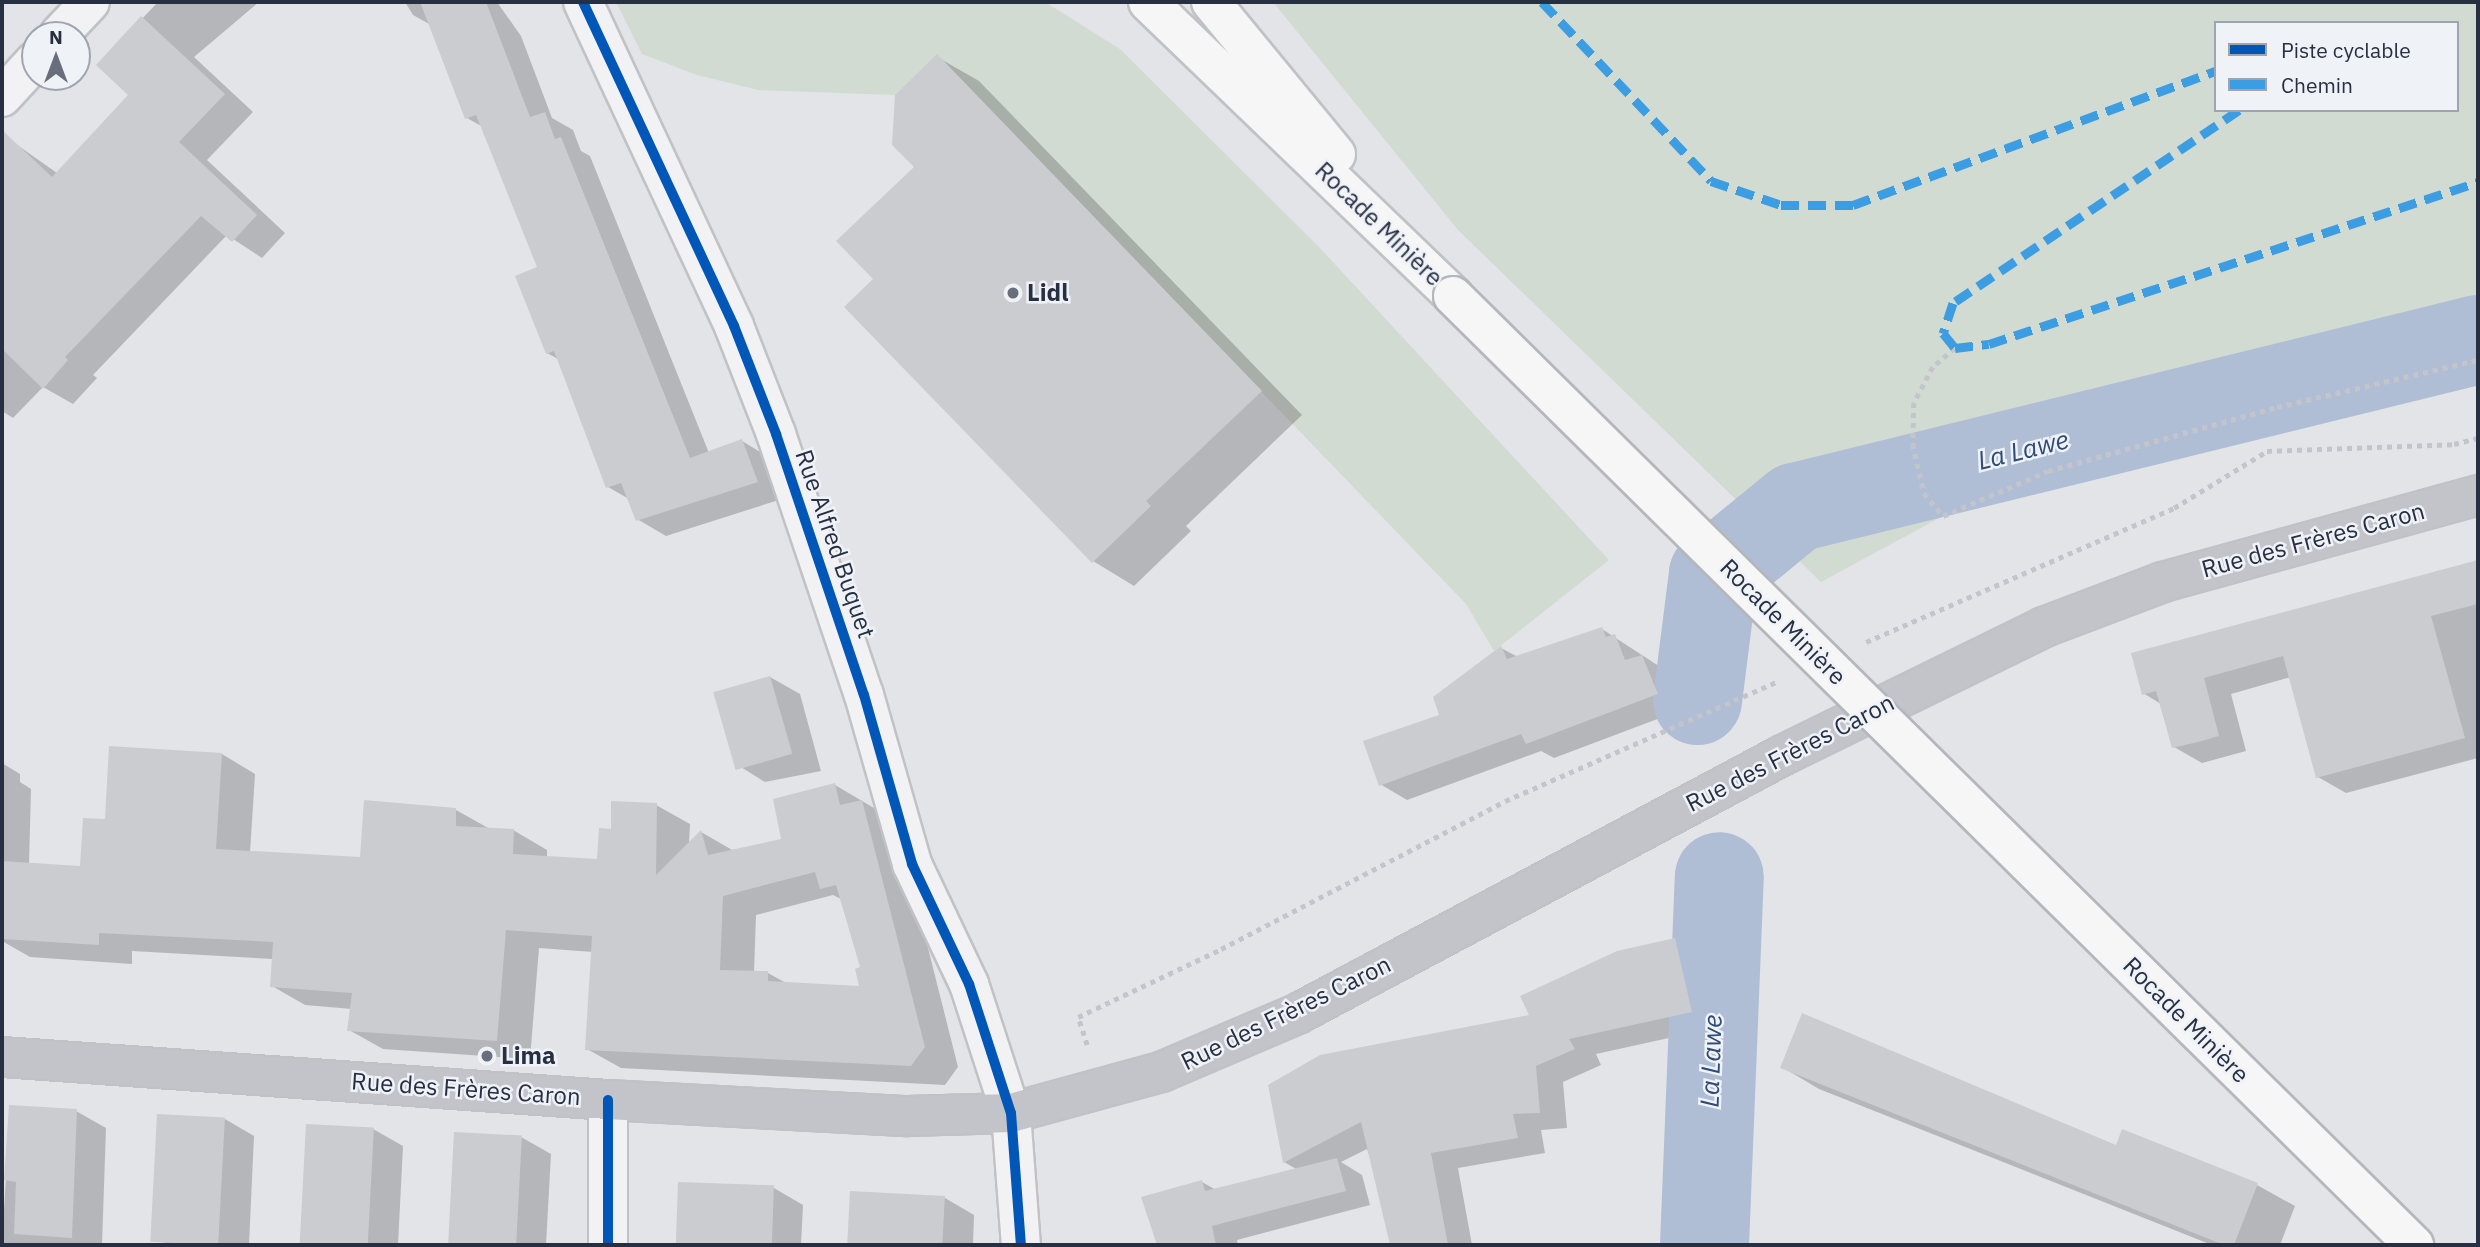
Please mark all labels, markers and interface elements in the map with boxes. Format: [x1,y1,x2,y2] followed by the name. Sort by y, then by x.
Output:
[21,21,91,91] north arrow
[2214,21,2459,112] legend
[49,25,63,49] text: N
[2281,36,2411,64] text: Piste cyclable
[2281,71,2353,99] text: Chemin
[1309,156,1449,292] street label: Rocade Minière
[1027,279,1068,307] place label: Lidl
[1005,285,1021,301] marker: Lidl
[1974,424,2072,476] water label: La Lawe
[789,446,881,642] street label: Rue Alfred Buquet
[2198,496,2428,584] street label: Rue des Frères Caron
[1714,553,1852,691] street label: Rocade Minière
[1681,688,1899,818] street label: Rue des Frères Caron
[1176,950,1396,1076] street label: Rue des Frères Caron
[2117,951,2255,1089] street label: Rocade Minière
[1694,1014,1728,1108] water label: La Lawe
[501,1042,556,1070] place label: Lima
[479,1048,495,1064] marker: Lima
[350,1067,582,1111] street label: Rue des Frères Caron

